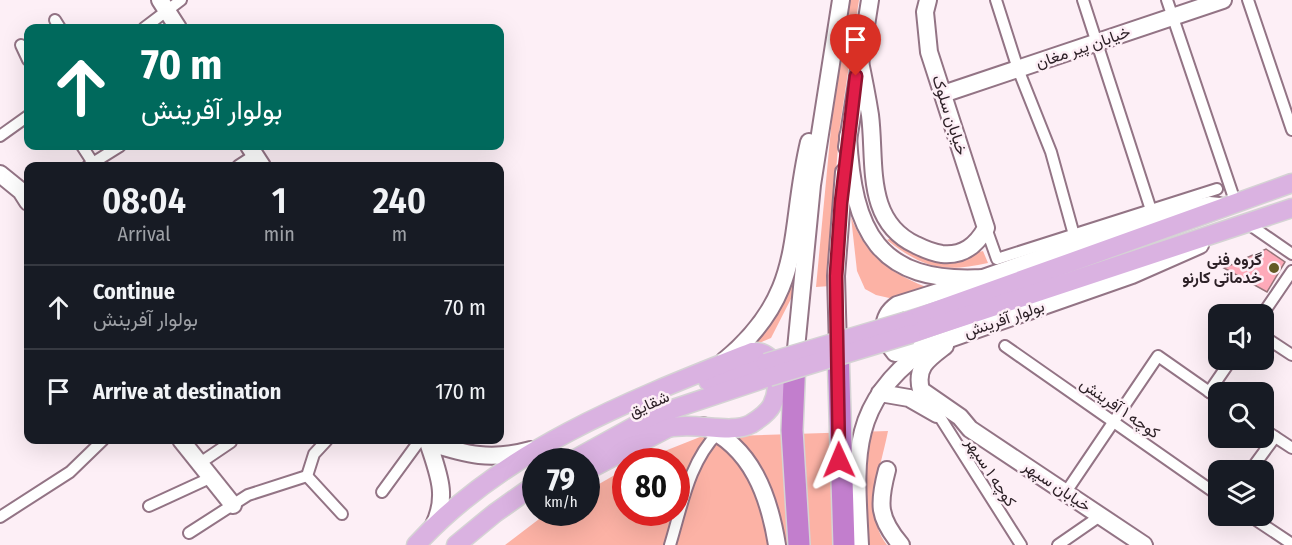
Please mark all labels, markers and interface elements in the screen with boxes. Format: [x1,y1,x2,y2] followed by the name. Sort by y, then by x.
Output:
[830,14,881,76] pin
[1033,22,1134,74] street label: خیابان پیر مغان
[839,23,872,56] icon: arrive
[141,40,222,90] text: 70 m
[42,48,120,126] icon: ahead
[927,73,972,158] street label: خیابان سلوک
[141,94,283,126] text: بولوار آفرینش
[102,179,186,223] text: 08:04
[272,179,287,223] text: 1
[373,179,426,223] text: 240
[117,222,170,246] text: Arrival
[264,222,295,246] text: min
[392,222,407,246] text: m
[1182,250,1262,288] place label: گروه فنی خدماتی کارنو
[1267,261,1281,275] marker: گروه فنی خدماتی کارنو
[93,278,175,305] text: Continue
[42,291,75,324] icon: ahead
[444,294,486,321] text: 70 m
[961,296,1047,343] street label: بولوار آفرینش
[1208,304,1274,526] map controls
[1208,304,1274,370] button: sound
[93,307,198,331] text: بولوار آفرینش
[1075,374,1163,444] street label: کوچه ۱ آفرینش
[42,375,75,408] icon: arrive
[93,378,281,405] text: Arrive at destination
[435,378,486,405] text: 170 m
[1208,382,1274,448] button: search
[626,387,672,422] street label: شقایق
[807,428,871,492] position arrow
[959,433,1020,511] street label: کوچه ۱ سپهر
[612,448,690,526] speed limit sign: 80
[1018,456,1095,517] street label: خیابان سپهر
[1208,460,1274,526] button: layers
[547,462,575,498] text: 79
[544,493,578,511] text: km/h

